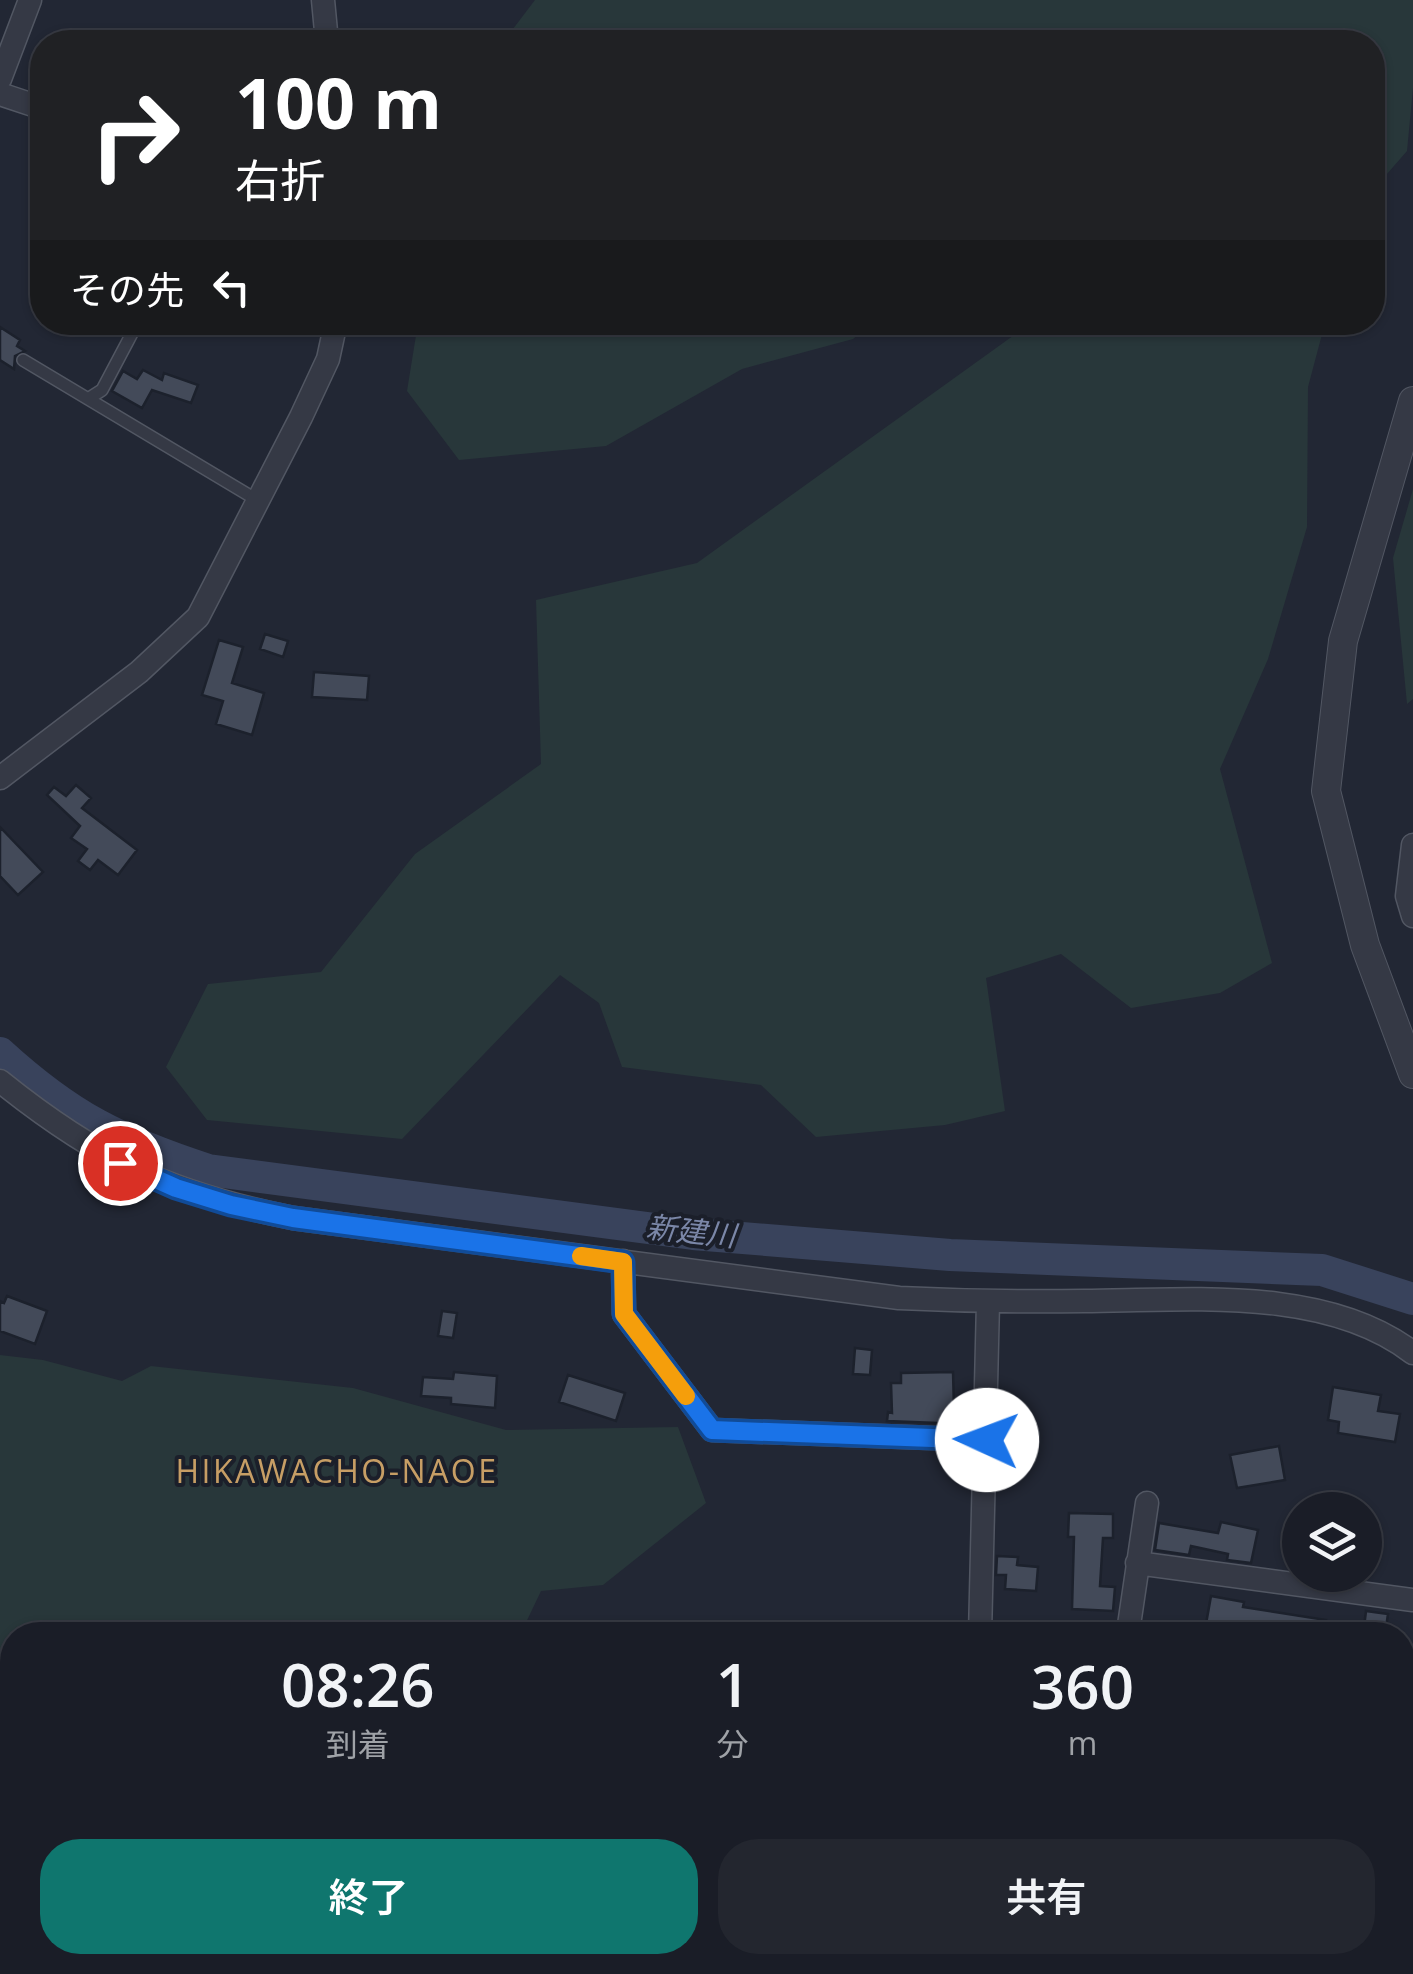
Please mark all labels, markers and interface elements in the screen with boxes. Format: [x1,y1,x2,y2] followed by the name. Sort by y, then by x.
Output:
[235,54,442,150] text: 100 m
[70,70,200,200] icon: right
[235,149,325,210] text: 右折
[204,260,259,315] icon: left
[70,263,184,315] text: その先
[78,1121,163,1206] pin
[93,1136,148,1191] icon: arrive
[644,1205,741,1256] water label: 新建川
[935,1388,1039,1492] position arrow
[175,1449,499,1492] district label: HIKAWACHO-NAOE
[1282,1492,1382,1592] map controls
[1282,1492,1382,1592] button: layers
[281,1643,435,1725] text: 08:26
[716,1643,750,1725] text: 1
[1031,1645,1134,1727] text: 360
[1068,1721,1097,1764] text: m
[326,1722,390,1765] text: 到着
[717,1722,749,1765] text: 分
[40,1839,698,1954] button: 終了
[718,1839,1375,1954] button: 共有

